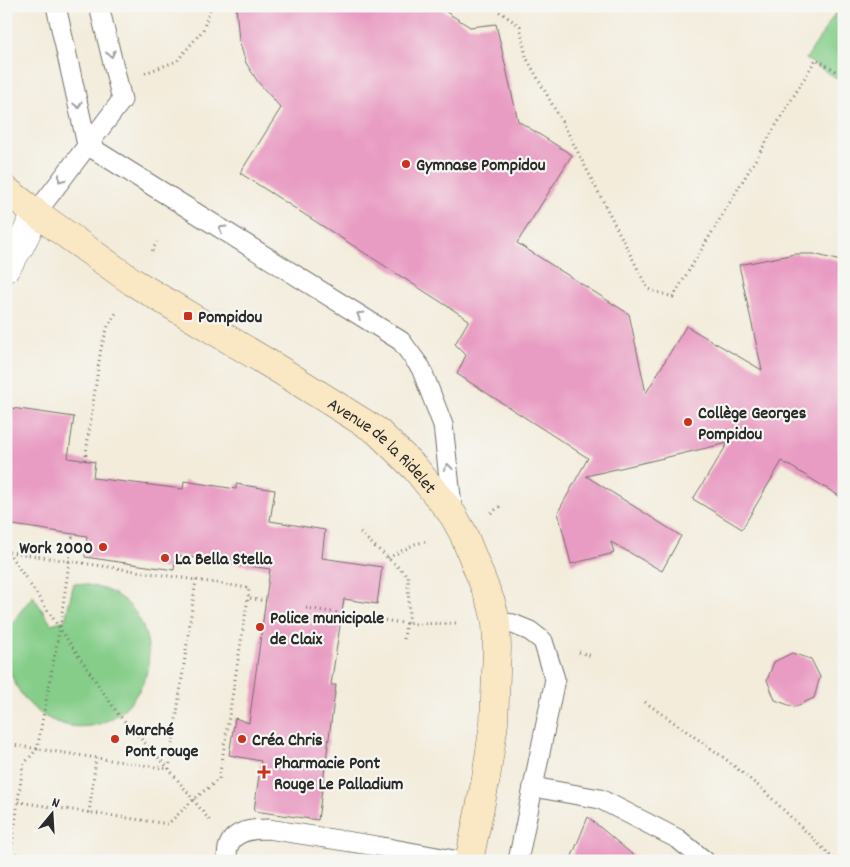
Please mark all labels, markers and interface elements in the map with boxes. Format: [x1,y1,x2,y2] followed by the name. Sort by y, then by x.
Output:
[105,49,116,58] one-way arrow
[72,101,83,109] one-way arrow
[416,154,546,179] place label: Gymnase Pompidou
[400,158,412,170] marker: Gymnase Pompidou
[58,173,67,183] one-way arrow
[218,226,227,235] one-way arrow
[198,306,263,331] place label: Pompidou
[182,310,194,322] marker: Pompidou
[356,311,365,321] one-way arrow
[322,393,441,500] street label: Avenue de la Ridelet
[698,402,807,448] place label: Collège Georges Pompidou
[682,416,694,428] marker: Collège Georges Pompidou
[443,462,454,470] one-way arrow
[19,537,93,562] place label: Work 2000
[97,541,109,553] marker: Work 2000
[175,548,273,573] place label: La Bella Stella
[159,552,171,564] marker: La Bella Stella
[270,607,384,653] place label: Police municipale de Claix
[254,621,266,633] marker: Police municipale de Claix
[125,719,199,765] place label: Marché Pont rouge
[252,729,323,754] place label: Créa Chris
[109,733,121,745] marker: Marché Pont rouge
[236,733,248,745] marker: Créa Chris
[274,752,403,798] place label: Pharmacie Pont Rouge Le Palladium
[258,766,270,778] marker: Pharmacie Pont Rouge Le Palladium
[28,790,78,840] north arrow
[49,793,62,814] text: N

